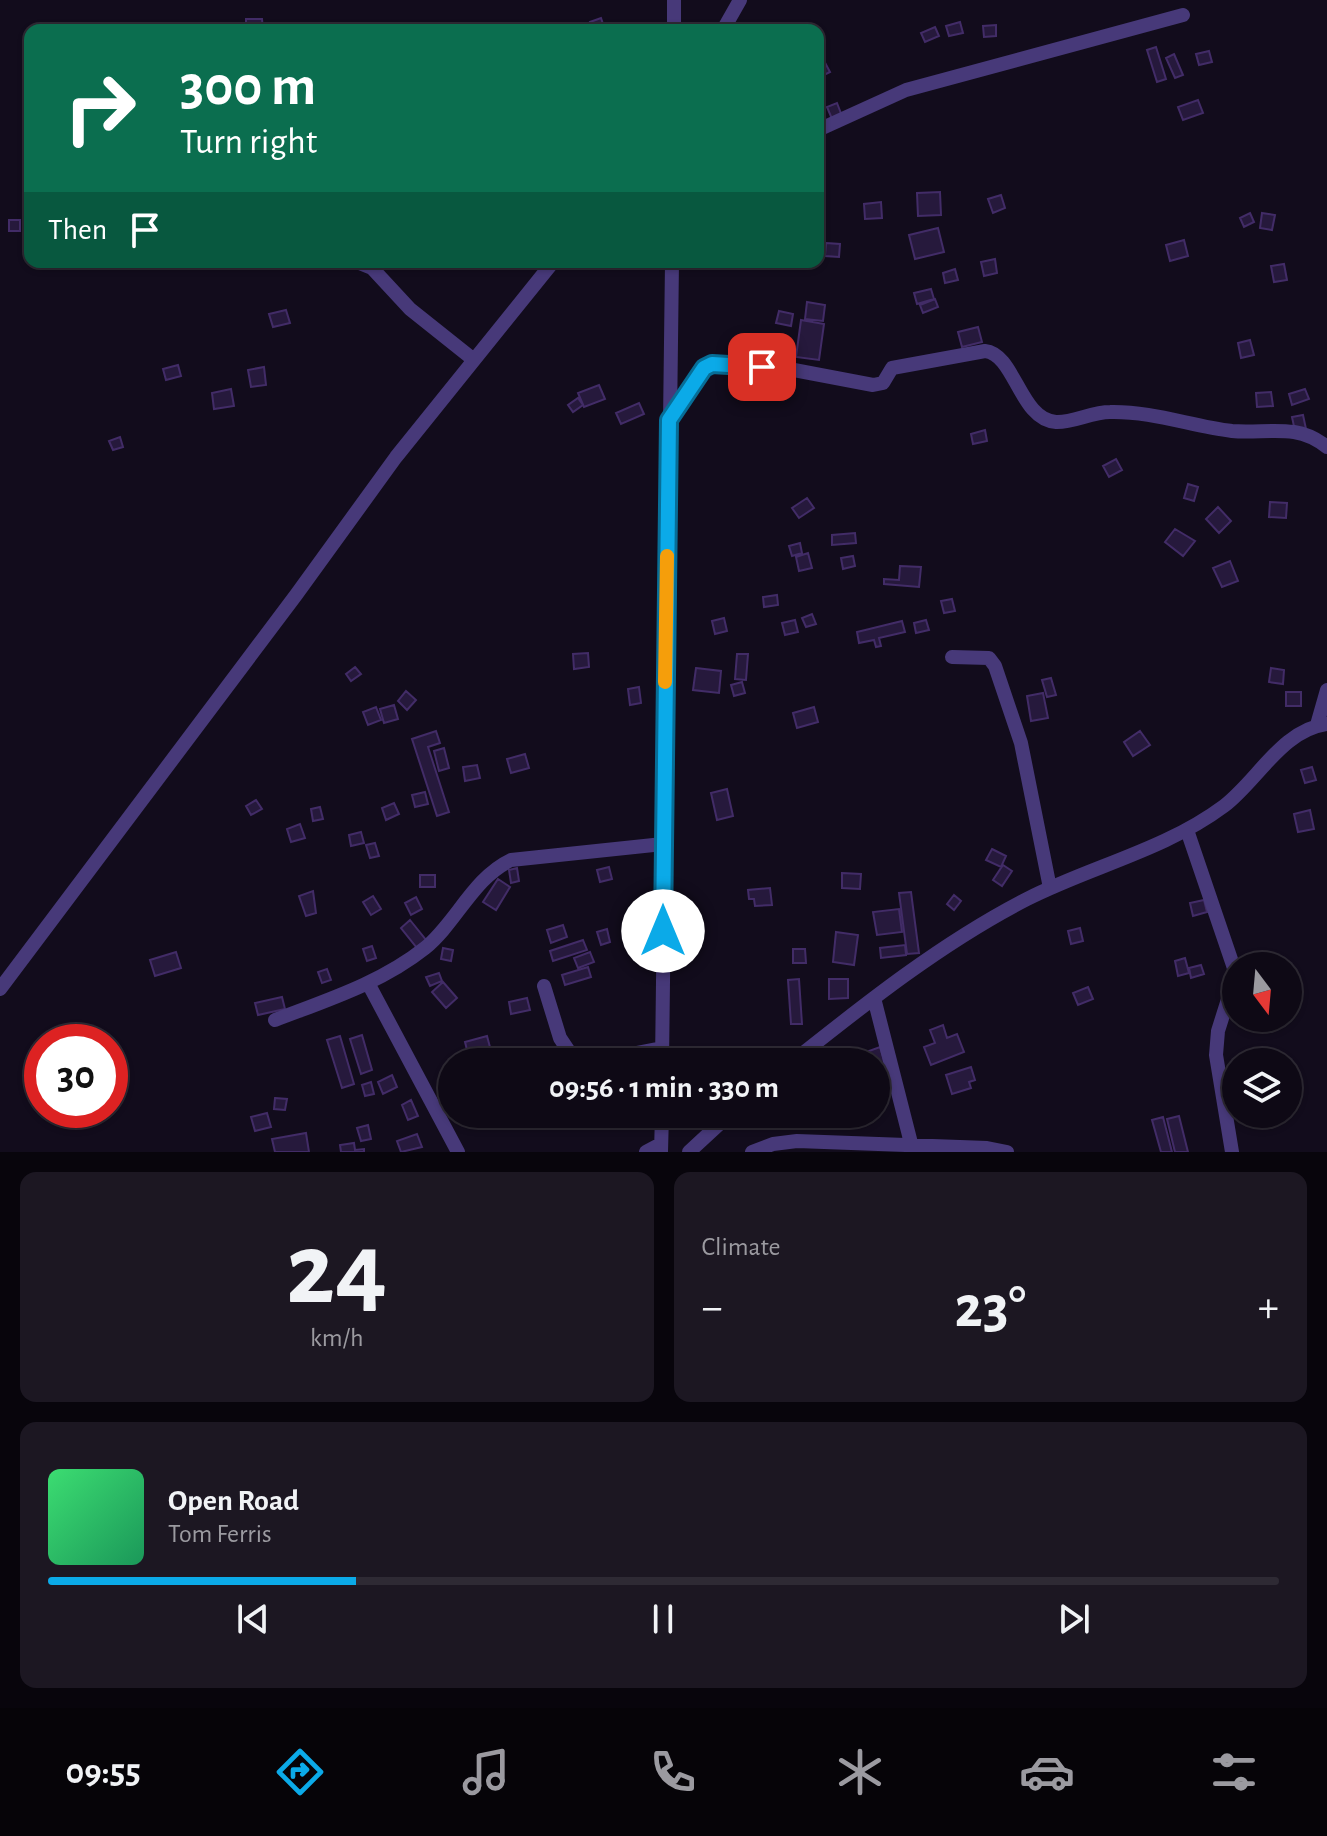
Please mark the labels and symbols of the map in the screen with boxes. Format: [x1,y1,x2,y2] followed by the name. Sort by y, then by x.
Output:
[728,333,796,401] pin
[621,889,705,973] position arrow
[1222,952,1302,1032] north arrow
[24,1024,128,1128] speed limit sign: 30

